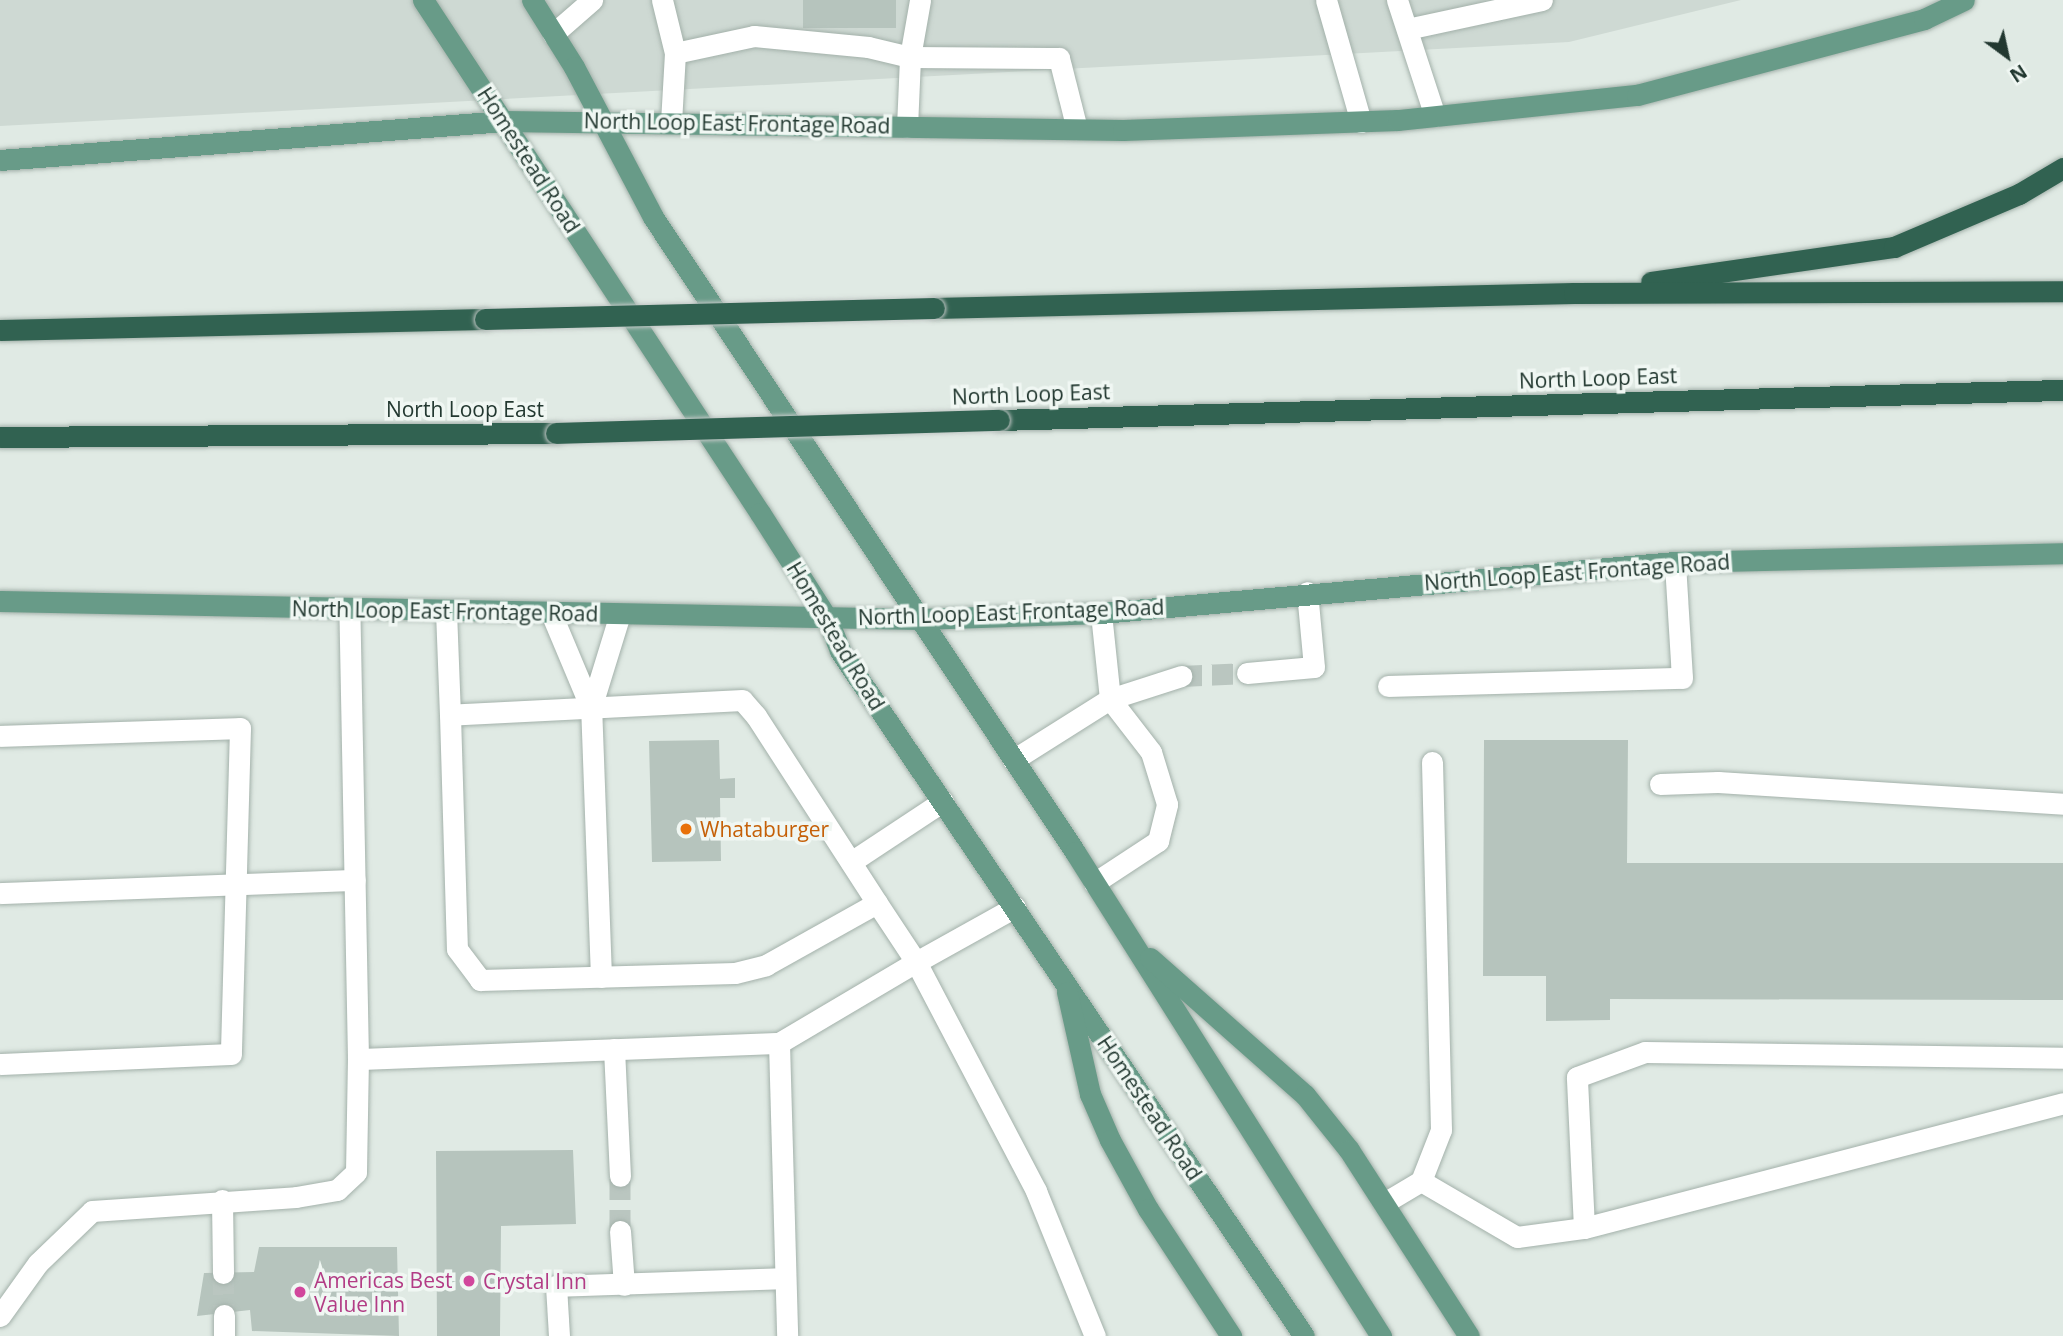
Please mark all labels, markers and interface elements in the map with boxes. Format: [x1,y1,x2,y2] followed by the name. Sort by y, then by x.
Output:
[1972,21,2042,91] north arrow
[2005,58,2032,89] text: N
[472,82,586,238] street label: Homestead Road
[584,108,890,138] street label: North Loop East Frontage Road
[1519,363,1677,393] street label: North Loop East
[952,379,1110,409] street label: North Loop East
[386,396,544,422] street label: North Loop East
[1423,549,1731,595] street label: North Loop East Frontage Road
[782,557,890,715] street label: Homestead Road
[857,594,1165,630] street label: North Loop East Frontage Road
[292,596,598,626] street label: North Loop East Frontage Road
[700,816,829,842] place label: Whataburger
[678,821,694,837] marker: Whataburger
[1092,1031,1208,1185] street label: Homestead Road
[314,1267,452,1317] place label: Americas Best Value Inn
[483,1268,587,1294] place label: Crystal Inn
[461,1273,477,1289] marker: Crystal Inn
[292,1284,308,1300] marker: Americas Best Value Inn

